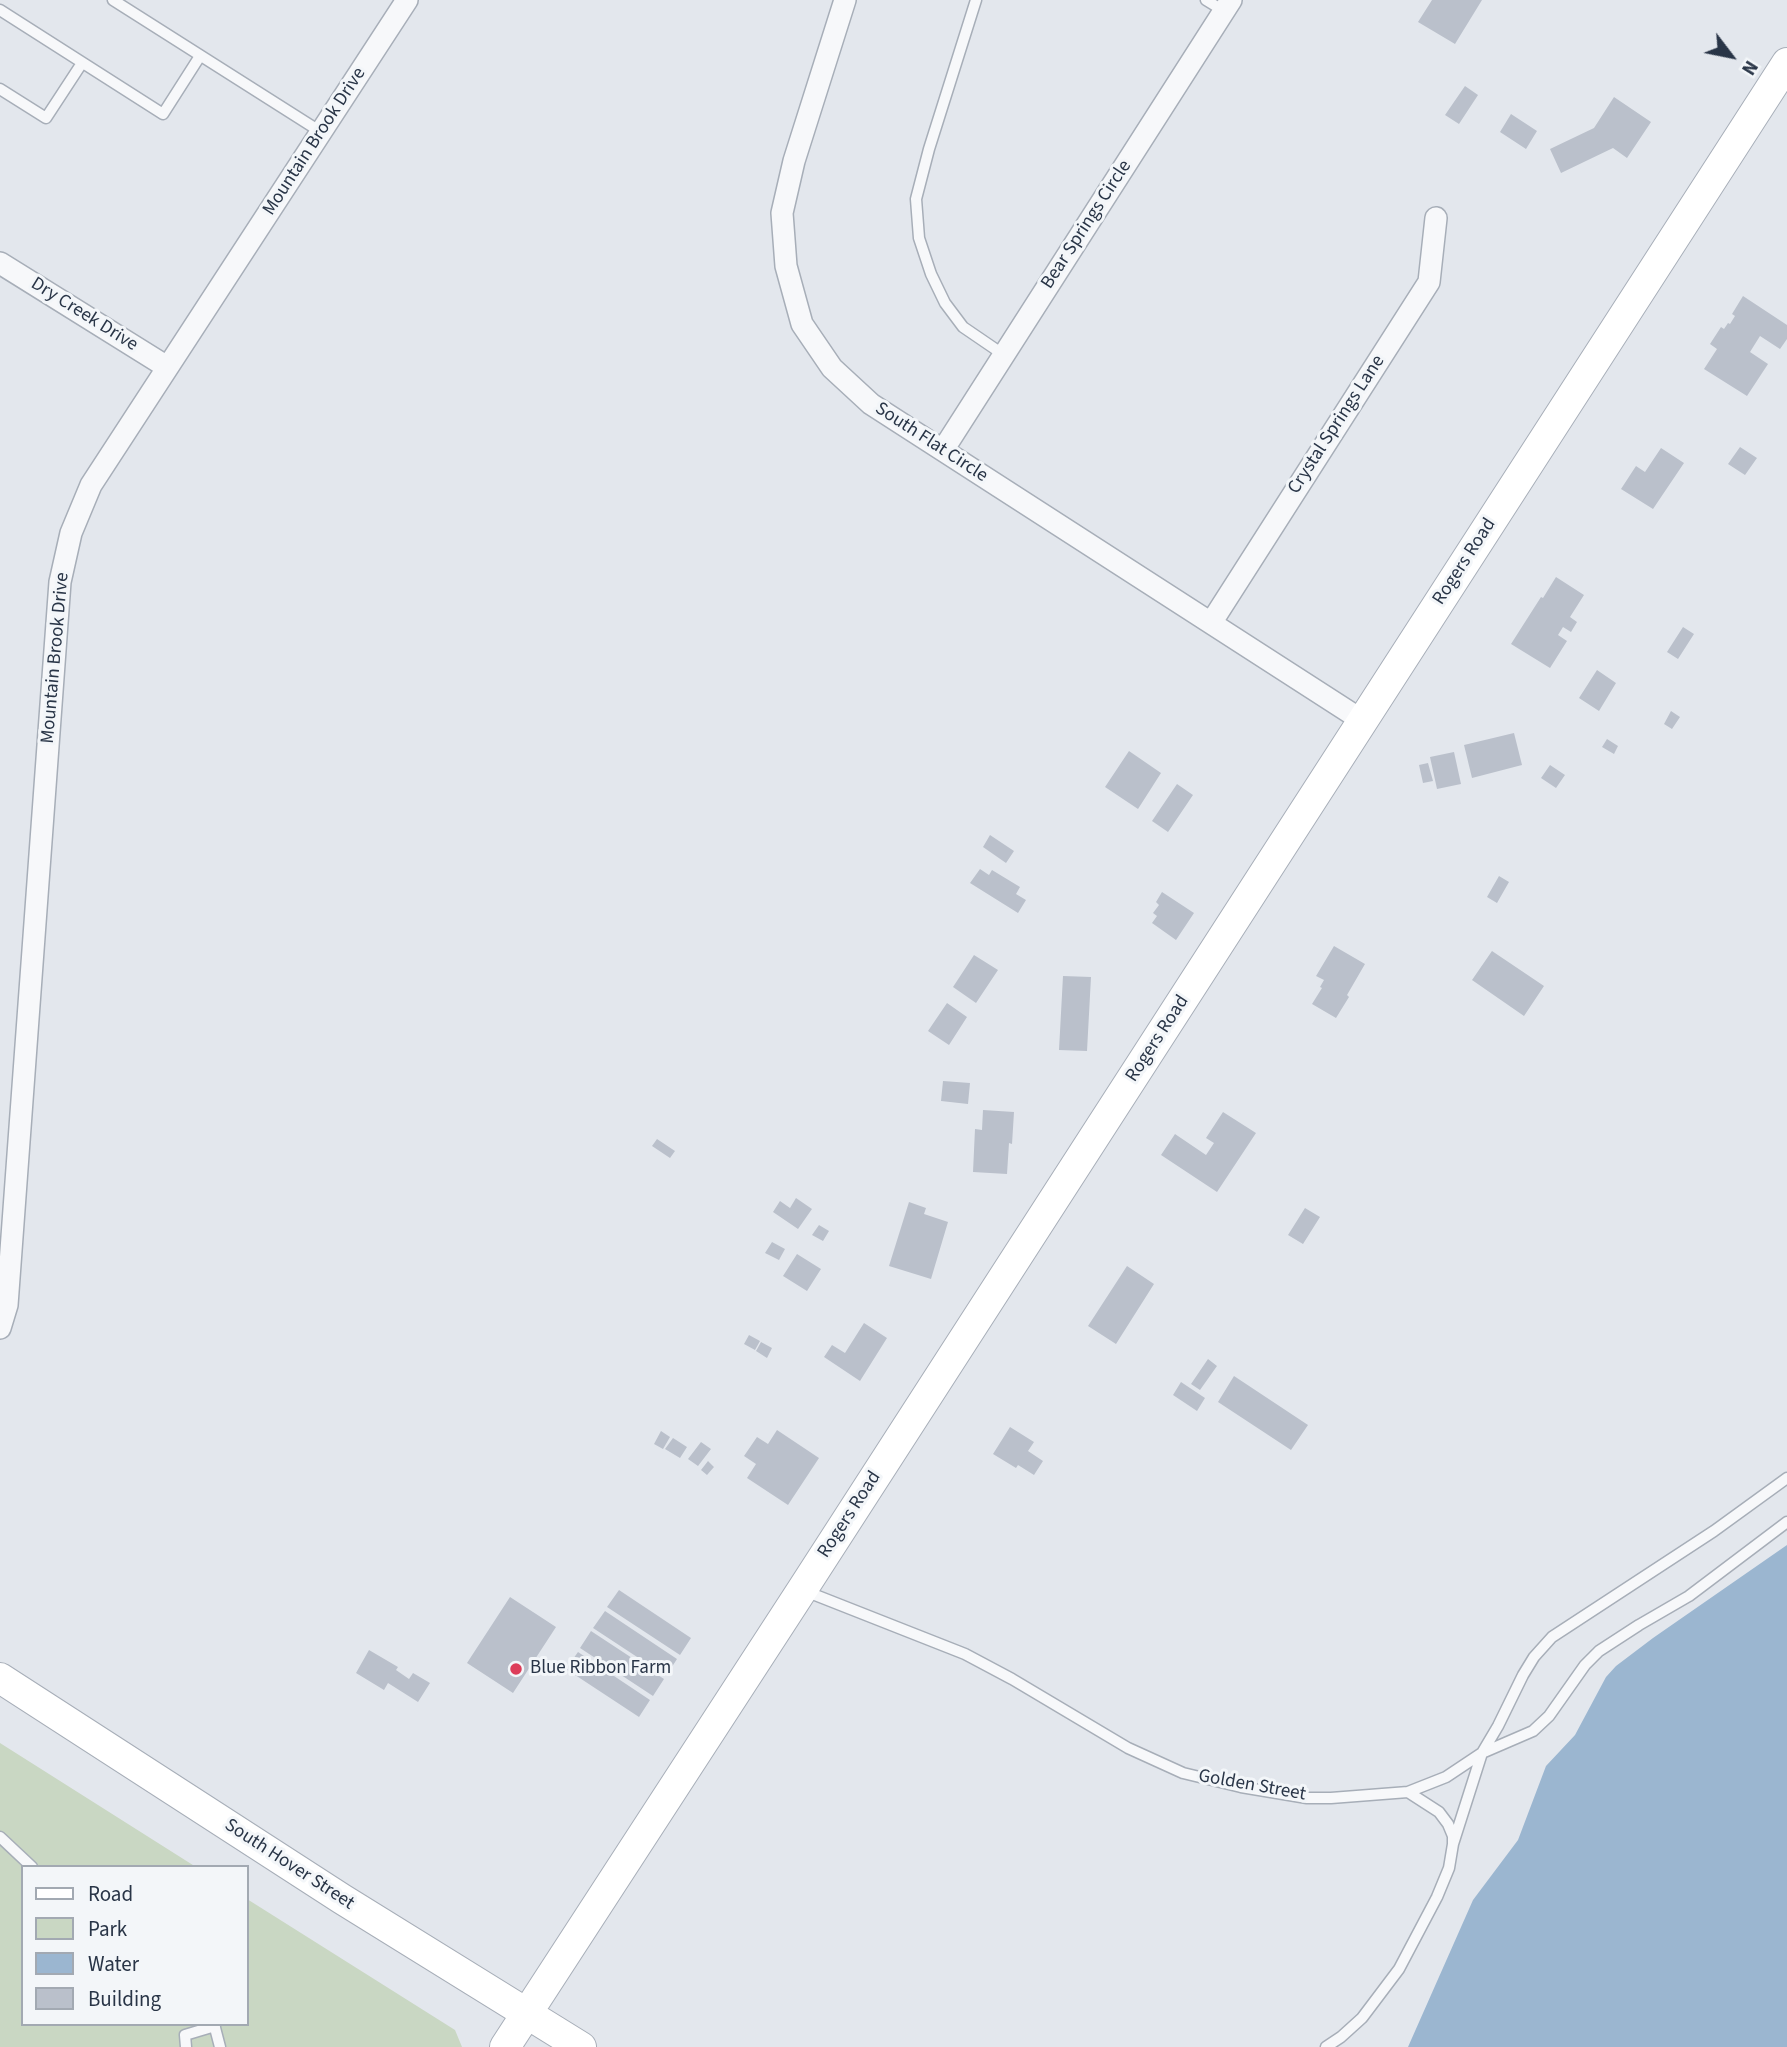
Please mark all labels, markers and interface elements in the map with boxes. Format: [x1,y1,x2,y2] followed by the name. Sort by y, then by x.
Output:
[1696,21,1766,91] north arrow
[1734,55,1764,80] text: N
[259,64,371,220] street label: Mountain Brook Drive
[1037,156,1137,294] street label: Bear Springs Circle
[26,273,142,357] street label: Dry Creek Drive
[1284,351,1390,499] street label: Crystal Springs Lane
[870,398,992,488] street label: South Flat Circle
[1429,514,1501,610] street label: Rogers Road
[37,571,75,745] street label: Mountain Brook Drive
[1122,991,1194,1087] street label: Rogers Road
[814,1467,886,1563] street label: Rogers Road
[530,1658,671,1680] place label: Blue Ribbon Farm
[508,1661,524,1677] marker: Blue Ribbon Farm
[1197,1765,1307,1807] street label: Golden Street
[220,1815,358,1915] street label: South Hover Street
[21,1865,248,2026] legend
[88,1879,133,1909] text: Road
[88,1914,127,1944] text: Park
[88,1949,139,1979] text: Water
[88,1984,161,2014] text: Building

